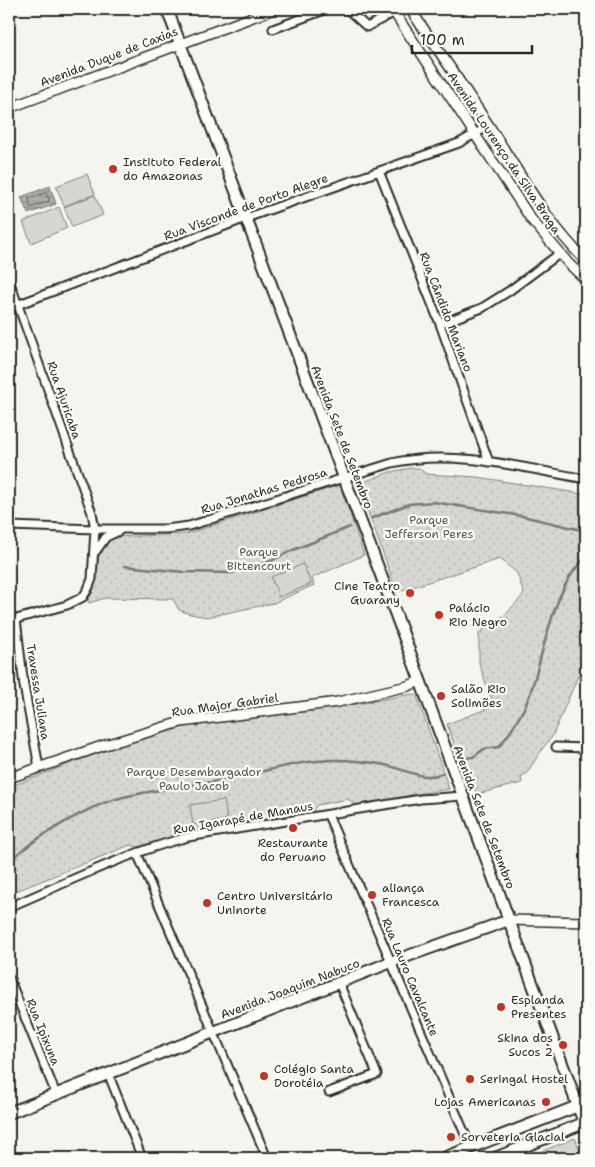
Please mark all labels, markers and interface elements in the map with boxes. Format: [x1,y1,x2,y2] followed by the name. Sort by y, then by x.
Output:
[412,22,532,54] scale bar
[38,23,180,91] street label: Avenida Duque de Caxias
[420,30,465,50] text: 100 m
[444,69,565,237] street label: Avenida Lourenço da Silva Braga
[123,154,222,184] place label: Instituto Federal do Amazonas
[107,163,119,175] marker: Instituto Federal do Amazonas
[162,170,330,244] street label: Rua Visconde de Porto Alegre
[416,250,476,374] street label: Rua Cândido Mariano
[43,359,85,442] street label: Rua Ajuricaba
[307,363,377,511] street label: Avenida Sete de Setembro
[199,464,330,518] street label: Rua Jonathas Pedrosa
[385,512,474,542] park label: Parque Jefferson Peres
[227,544,291,574] park label: Parque Bittencourt
[334,578,400,608] place label: Cine Teatro Guarany
[404,587,416,599] marker: Cine Teatro Guarany
[449,600,507,630] place label: Palácio Rio Negro
[433,609,445,621] marker: Palácio Rio Negro
[22,643,54,742] street label: Travessa Juliana
[451,681,506,711] place label: Salão Rio Solimões
[171,690,280,720] street label: Rua Major Gabriel
[435,690,447,702] marker: Salão Rio Solimões
[449,743,519,891] street label: Avenida Sete de Setembro
[127,764,262,794] park label: Parque Desembargador Paulo Jacob
[172,798,314,838] street label: Rua Igarapé de Manaus
[287,822,299,834] marker: Restaurante do Peruano
[258,835,329,865] place label: Restaurante do Peruano
[382,880,440,910] place label: aliança Francesca
[217,888,333,918] place label: Centro Universitário Uninorte
[366,889,378,901] marker: aliança Francesca
[201,897,213,909] marker: Centro Universitário Uninorte
[378,915,442,1039] street label: Rua Lauro Cavalcante
[218,955,362,1023] street label: Avenida Joaquim Nabuco
[511,992,567,1022] place label: Esplanda Presentes
[22,996,64,1068] street label: Rua Ipixuna
[495,1001,507,1013] marker: Esplanda Presentes
[497,1030,553,1060] place label: Skina dos Sucos 2
[557,1039,569,1051] marker: Skina dos Sucos 2
[274,1061,354,1091] place label: Colégio Santa Dorotéia
[258,1070,270,1082] marker: Colégio Santa Dorotéia
[480,1071,568,1087] place label: Seringal Hostel
[464,1073,476,1085] marker: Seringal Hostel
[434,1094,536,1110] place label: Lojas Americanas
[540,1096,552,1108] marker: Lojas Americanas
[461,1129,565,1145] place label: Sorveteria Glacial
[445,1131,457,1143] marker: Sorveteria Glacial

